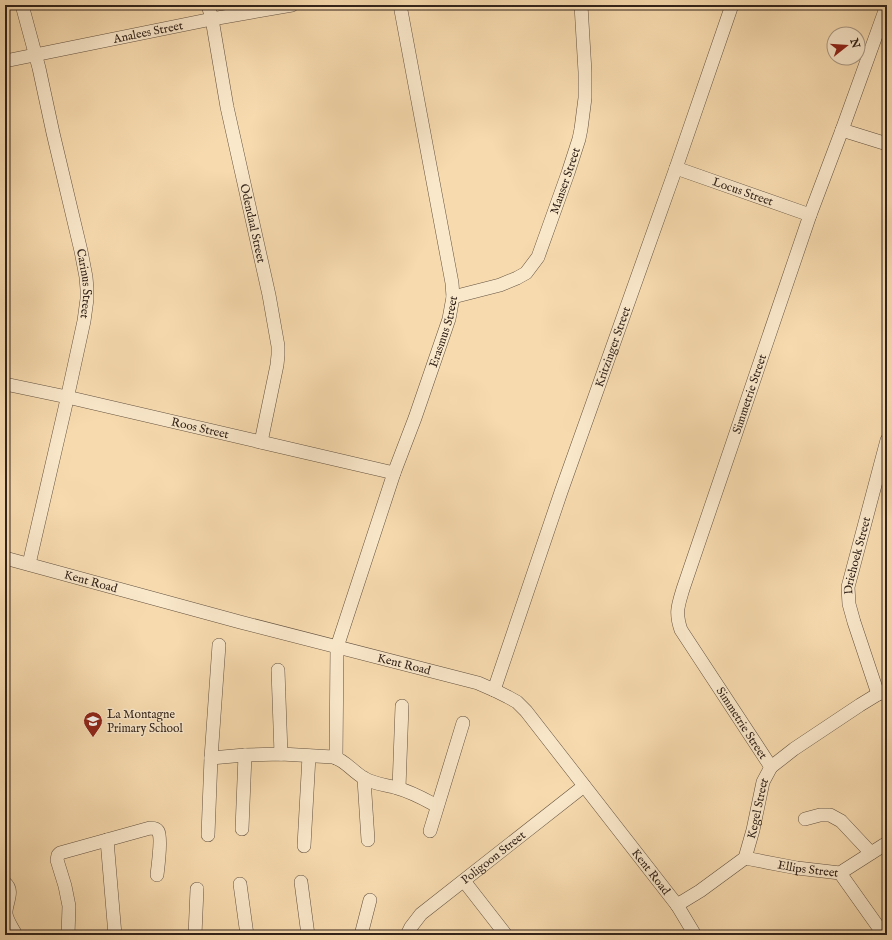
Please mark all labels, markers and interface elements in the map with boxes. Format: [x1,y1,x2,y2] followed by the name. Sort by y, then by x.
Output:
[111,18,184,47] street label: Analees Street
[826,26,866,66] north arrow
[846,36,863,50] text: N
[547,146,584,216] street label: Manser Street
[711,174,775,210] street label: Locus Street
[236,182,269,264] street label: Odendaal Street
[73,247,94,320] street label: Carinus Street
[426,295,461,370] street label: Erasmus Street
[592,305,634,389] street label: Kritzinger Street
[729,352,770,436] street label: Simmetrie Street
[170,414,230,442] street label: Roos Street
[841,515,874,595] street label: Driehoek Street
[63,567,120,596] street label: Kent Road
[376,651,433,679] street label: Kent Road
[713,684,770,762] street label: Simmetrie Street
[107,707,183,736] place label: La Montagne Primary School
[82,710,104,738] school or university icon: La Montagne Primary School
[744,775,772,841] street label: Kegel Street
[458,828,529,888] street label: Poligoon Street
[628,846,674,899] street label: Kent Road
[776,857,839,881] street label: Ellips Street

